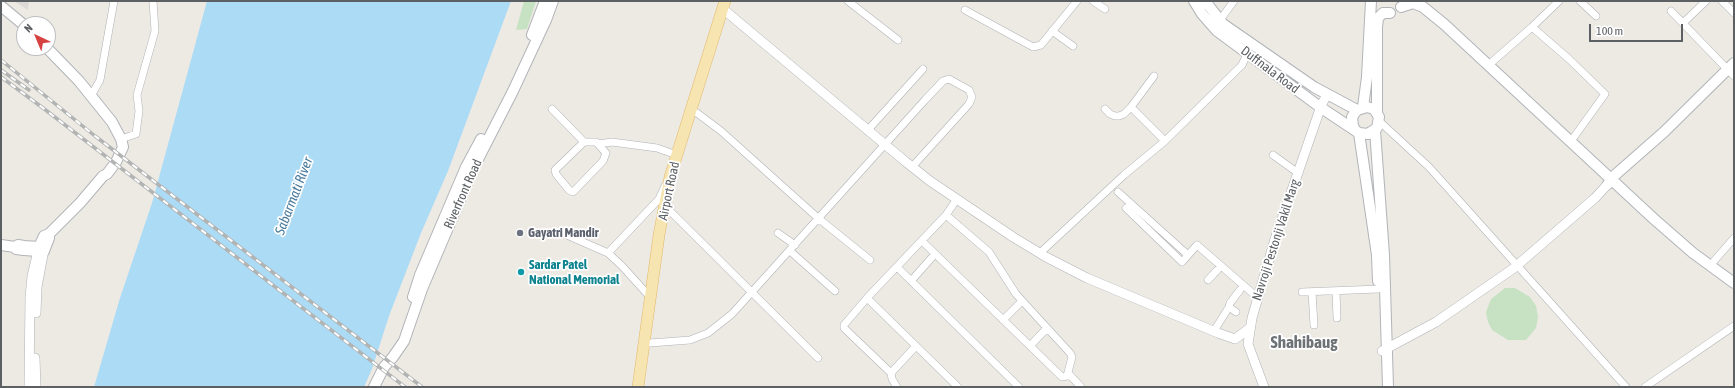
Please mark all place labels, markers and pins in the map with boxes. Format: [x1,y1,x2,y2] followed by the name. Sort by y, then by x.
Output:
[528,225,599,241] place label: Gayatri Mandir
[515,228,525,238] marker: Gayatri Mandir
[529,257,620,288] place label: Sardar Patel National Memorial
[516,267,526,277] marker: Sardar Patel National Memorial

